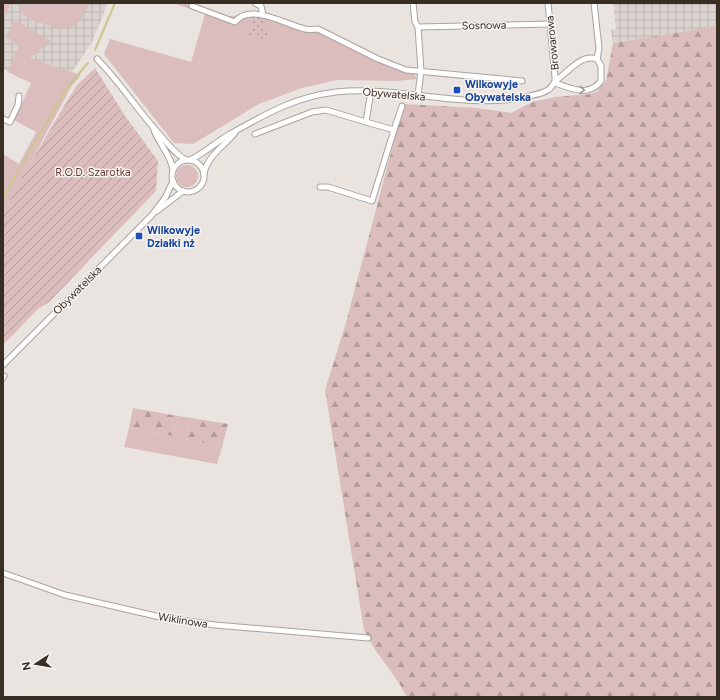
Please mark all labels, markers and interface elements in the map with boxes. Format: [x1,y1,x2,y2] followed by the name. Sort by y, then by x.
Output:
[543,15,562,71] street label: Browarowa
[462,19,506,32] street label: Sosnowa
[465,78,531,104] place label: Wilkowyje Obywatelska
[362,85,426,104] street label: Obywatelska
[452,85,462,95] marker: Wilkowyje Obywatelska
[579,85,585,94] one-way arrow
[55,166,131,179] park label: R.O.D. Szarotka
[147,224,200,250] place label: Wilkowyje Działki nż
[134,231,144,241] marker: Wilkowyje Działki nż
[50,263,104,317] street label: Obywatelska
[157,610,209,631] street label: Wiklinowa
[16,644,56,684] north arrow
[19,660,34,671] text: N

